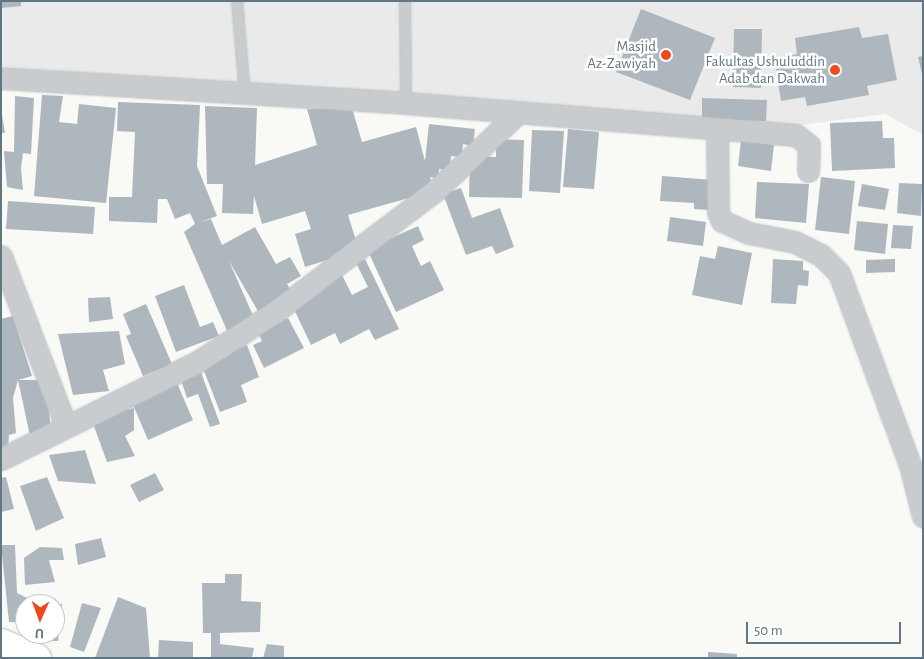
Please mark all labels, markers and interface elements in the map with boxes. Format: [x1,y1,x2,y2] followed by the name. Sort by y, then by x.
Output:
[587,37,656,72] place label: Masjid Az-Zawiyah
[660,49,672,61] marker: Masjid Az-Zawiyah
[705,52,825,87] place label: Fakultas Ushuluddin Adab dan Dakwah
[829,64,841,76] marker: Fakultas Ushuluddin Adab dan Dakwah
[15,594,65,644] north arrow
[749,612,904,644] scale bar
[754,623,783,638] text: 50 m
[35,626,44,640] text: U

